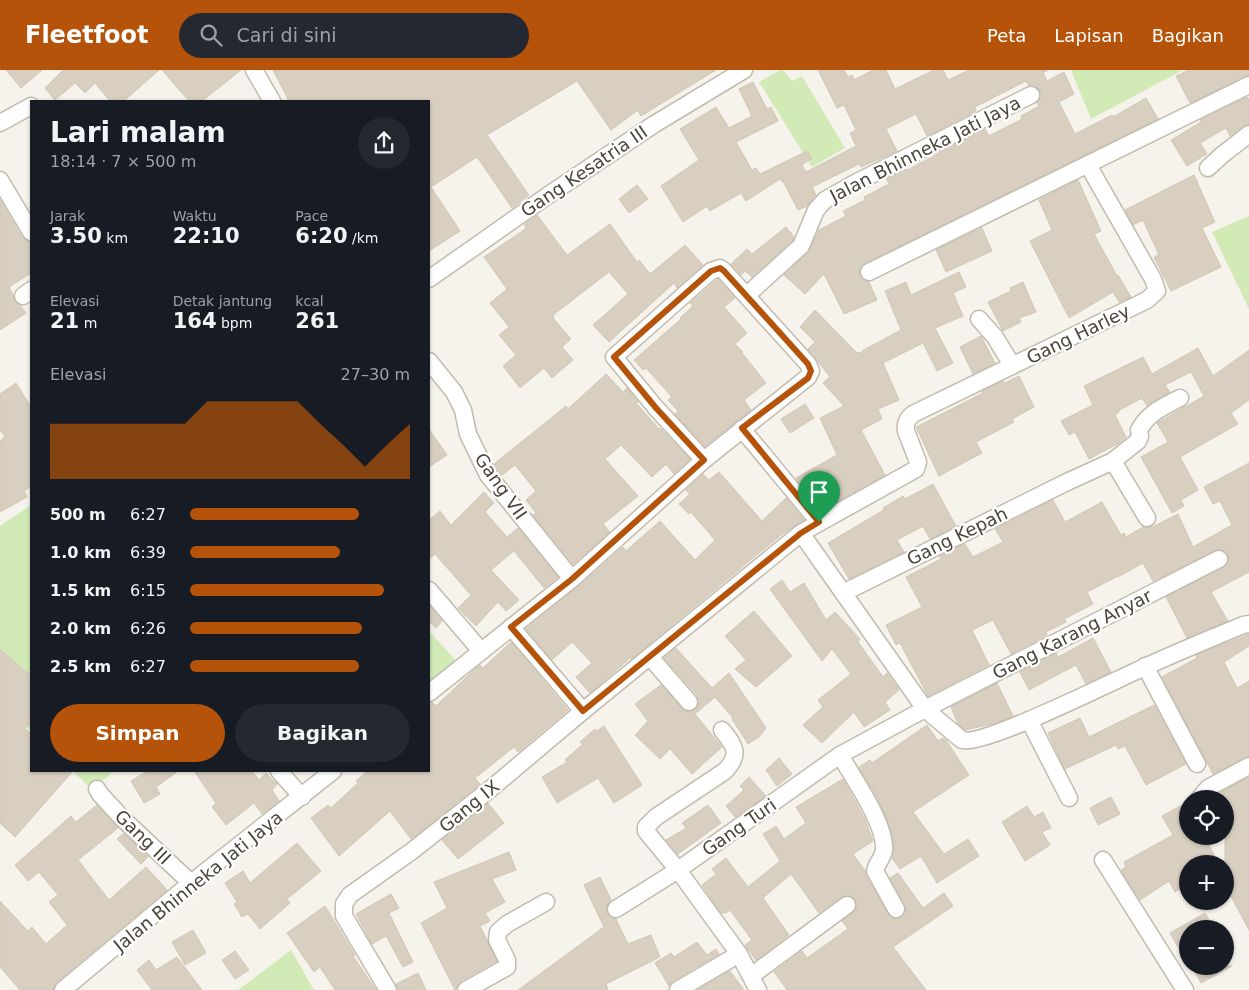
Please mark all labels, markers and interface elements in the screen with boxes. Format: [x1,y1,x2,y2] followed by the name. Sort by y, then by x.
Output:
[179,13,529,58] search box
[25,21,149,49] text: Fleetfoot
[197,21,225,49] icon: search
[237,24,336,46] text: Cari di sini
[987,25,1026,46] text: Peta
[1054,25,1124,46] text: Lapisan
[1152,25,1224,46] text: Bagikan
[825,92,1024,207] street label: Jalan Bhinneka Jati Jaya
[50,116,226,149] text: Lari malam
[358,117,410,169] button: share
[517,121,651,221] street label: Gang Kesatria III
[50,152,196,171] text: 18:14 · 7 × 500 m
[50,208,85,224] text: Jarak
[173,208,217,224] text: Waktu
[295,208,328,224] text: Pace
[50,224,102,248] text: 3.50
[173,224,240,248] text: 22:10
[295,224,348,248] text: 6:20
[102,230,128,246] text: km
[348,230,378,246] text: /km
[50,293,99,309] text: Elevasi
[173,293,272,309] text: Detak jantung
[295,293,324,309] text: kcal
[1023,300,1133,368] street label: Gang Harley
[50,309,79,333] text: 21
[173,309,217,333] text: 164
[295,309,339,333] text: 261
[79,315,97,331] text: m
[217,315,252,331] text: bpm
[50,365,106,384] text: Elevasi
[341,365,410,384] text: 27–30 m
[470,449,532,523] street label: Gang VII
[798,471,840,522] pin
[805,478,833,506] icon: arrive
[903,503,1011,569] street label: Gang Kepah
[50,505,106,524] text: 500 m
[130,505,166,524] text: 6:27
[50,543,111,562] text: 1.0 km
[130,543,166,562] text: 6:39
[50,581,111,600] text: 1.5 km
[130,581,166,600] text: 6:15
[989,584,1156,683] street label: Gang Karang Anyar
[50,619,111,638] text: 2.0 km
[130,619,166,638] text: 6:26
[50,657,111,676] text: 2.5 km
[130,657,166,676] text: 6:27
[50,704,225,762] button: Simpan
[235,704,410,762] button: Bagikan
[435,775,503,837] street label: Gang IX
[1179,790,1234,975] map controls
[1179,790,1234,845] button: locate
[698,794,780,860] street label: Gang Turi
[111,805,175,869] street label: Gang III
[109,806,287,956] street label: Jalan Bhinneka Jati Jaya
[1179,855,1234,910] button: +
[1179,920,1234,975] button: −

